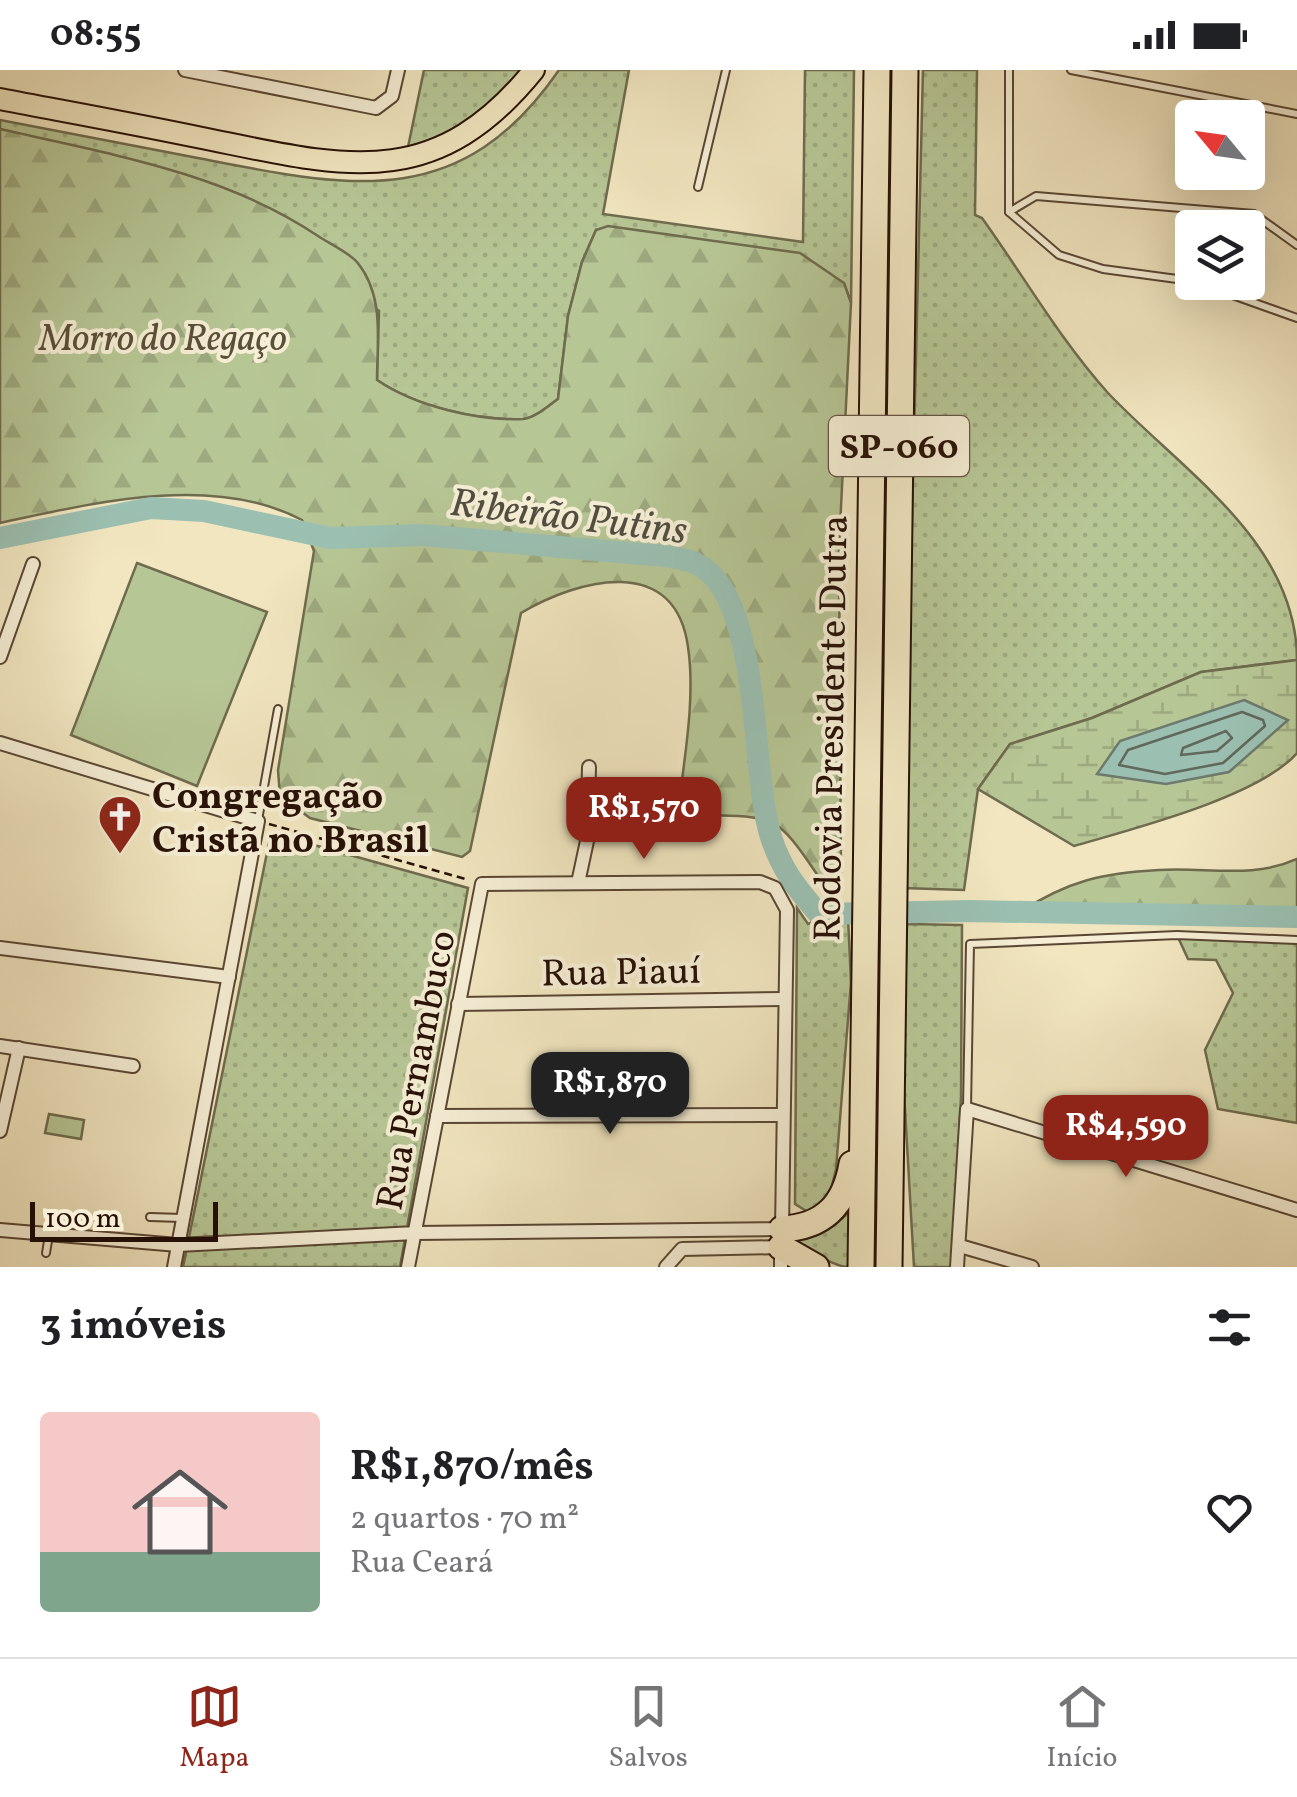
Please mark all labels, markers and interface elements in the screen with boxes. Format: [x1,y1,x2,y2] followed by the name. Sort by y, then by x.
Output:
[50,9,141,62] text: 08:55
[1175,100,1265,190] north arrow
[1175,100,1265,300] map controls
[1175,210,1265,300] button: layers
[37,314,287,367] park label: Morro do Regaço
[829,416,969,476] road number: SP-060
[447,477,690,561] water label: Ribeirão Putins
[803,514,864,942] street label: Rodovia Presidente Dutra
[152,772,429,869] place label: Congregação Cristã no Brasil
[552,777,736,862] pin: R$1,570
[588,787,700,831] text: R$1,570
[97,794,143,855] church icon: Congregação Cristã no Brasil
[365,926,472,1215] street label: Rua Pernambuco
[541,947,701,1002] street label: Rua Piauí
[518,1052,702,1137] pin: R$1,870
[553,1062,667,1106] text: R$1,870
[1034,1095,1218,1180] pin: R$4,590
[1065,1105,1187,1149] text: R$4,590
[30,1197,218,1242] scale bar
[45,1200,120,1239] text: 100 m
[40,1298,226,1357] text: 3 imóveis
[1202,1300,1257,1355] icon: filters
[350,1439,594,1498] text: R$1,870/mês
[120,1452,240,1572] icon: home
[1202,1485,1257,1540] icon: heart
[350,1498,579,1542] text: 2 quartos · 70 m²
[350,1542,494,1586] text: Rua Ceará
[179,1679,250,1778] tab: Mapa
[608,1679,688,1778] tab: Salvos
[1047,1679,1118,1778] tab: Início

